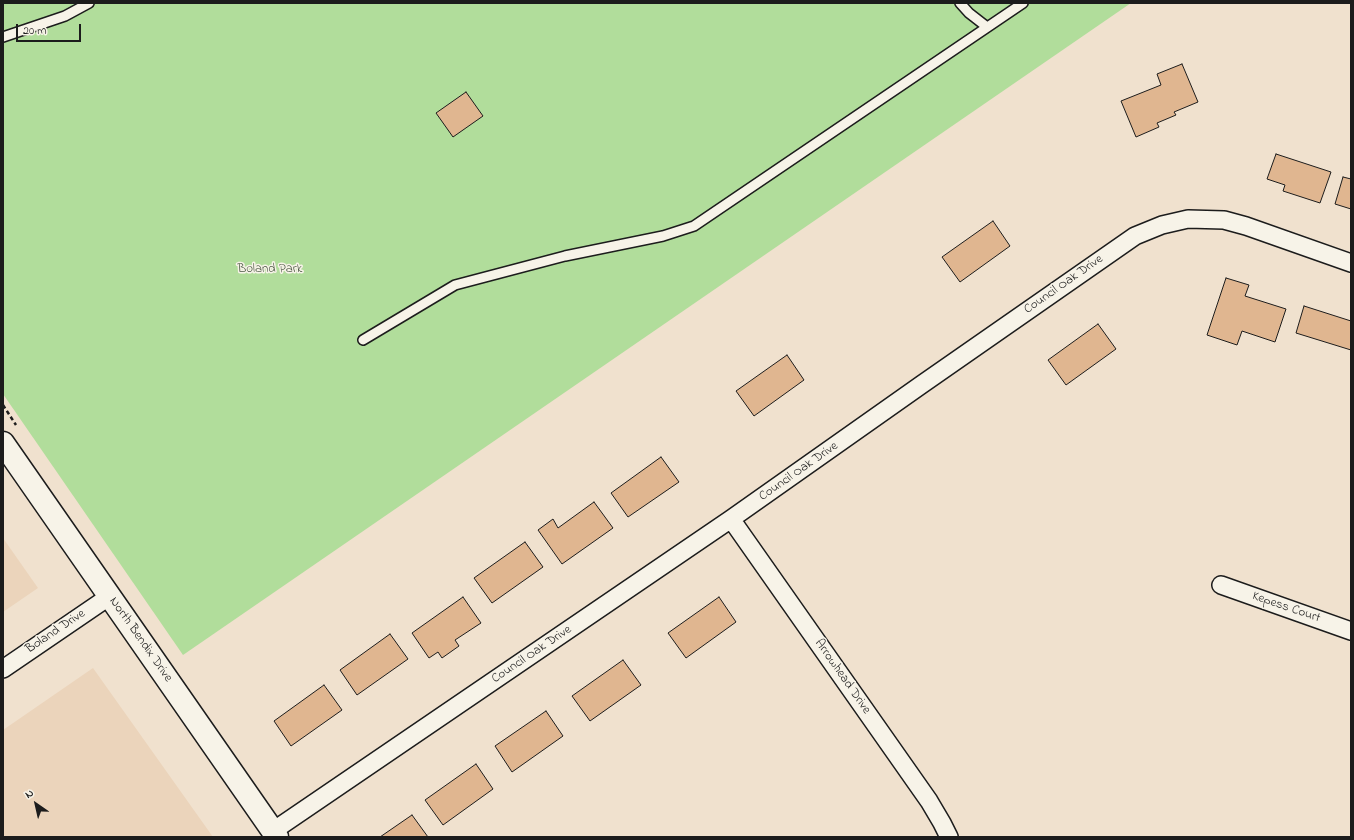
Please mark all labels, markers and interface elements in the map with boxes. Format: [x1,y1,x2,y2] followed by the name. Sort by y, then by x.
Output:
[18,16,83,42] scale bar
[23,22,46,40] text: 20 m
[1021,252,1107,318] street label: Council Oak Drive
[238,262,302,278] park label: Boland Park
[756,439,842,505] street label: Council Oak Drive
[1250,589,1322,627] street label: Kepess Court
[105,594,175,686] street label: North Bendix Drive
[23,606,89,658] street label: Boland Drive
[489,623,575,687] street label: Council Oak Drive
[810,637,874,717] street label: Arrowhead Drive
[16,784,56,824] north arrow
[22,785,37,803] text: N

